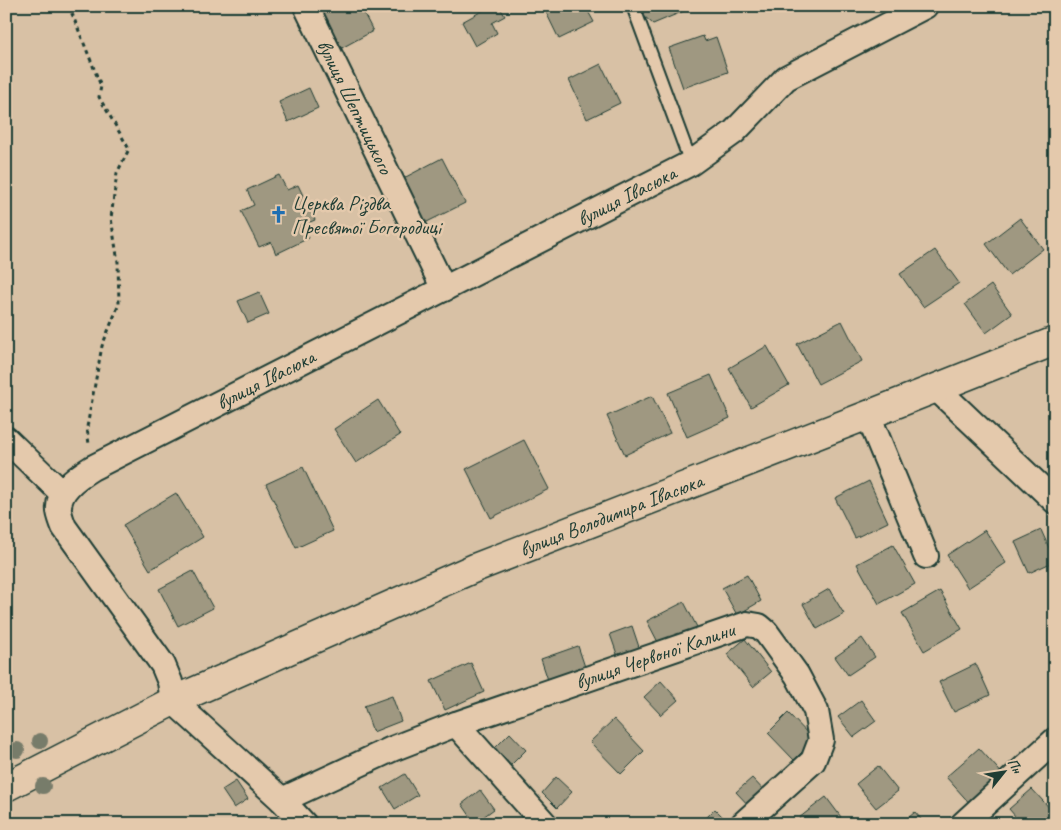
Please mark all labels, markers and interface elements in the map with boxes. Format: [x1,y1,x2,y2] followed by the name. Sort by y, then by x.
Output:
[311,35,400,180] street label: вулиця Шептицького
[573,159,682,232] street label: вулиця Івасюка
[292,190,444,240] place label: Церква Різдва Пресвятої Богородиці
[268,205,288,225] church icon: Церква Різдва Пресвятої Богородиці
[212,343,322,416] street label: вулиця Івасюка
[516,467,709,562] street label: вулиця Володимира Івасюка
[572,616,740,695] street label: вулиця Червоної Калини
[978,748,1028,798] north arrow
[1004,755,1026,777] text: Пн

